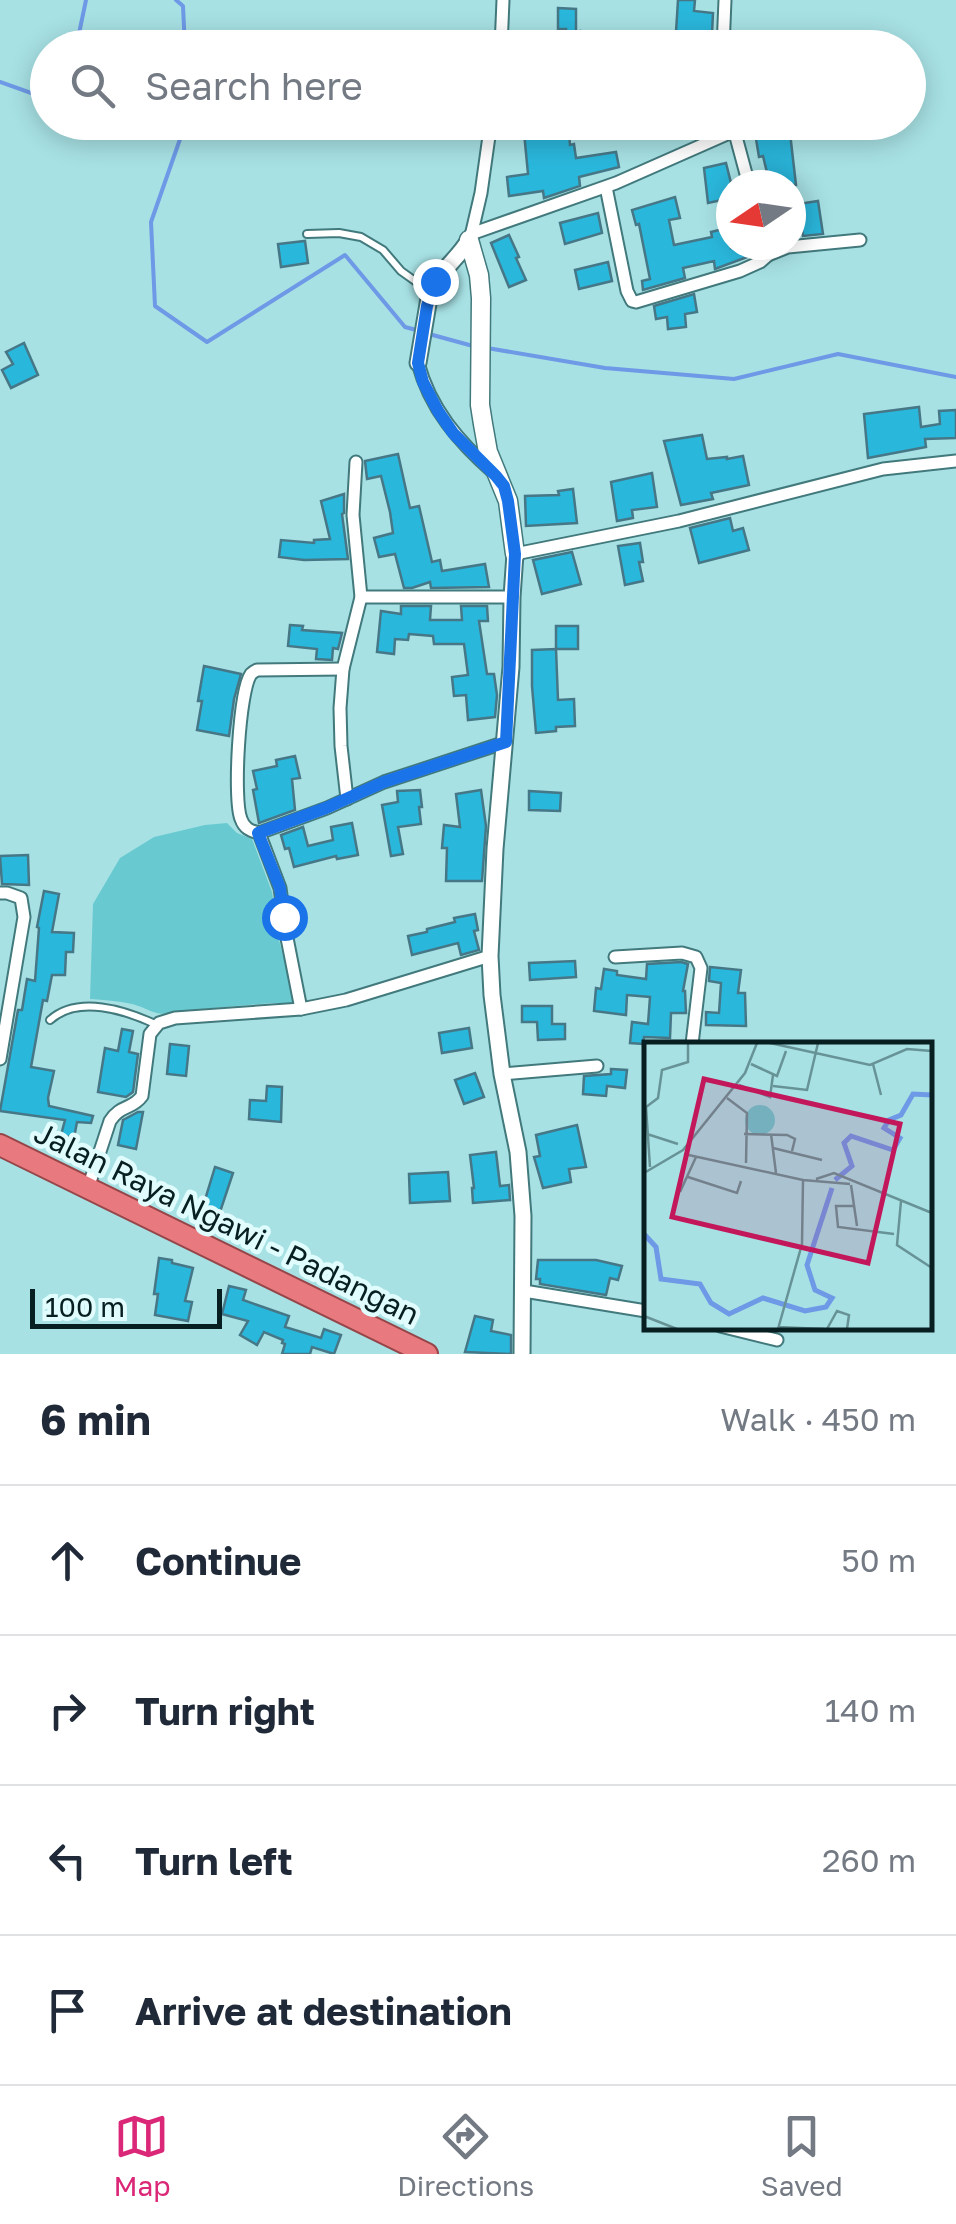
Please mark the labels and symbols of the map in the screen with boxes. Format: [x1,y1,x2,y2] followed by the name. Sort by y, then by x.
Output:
[716,170,806,260] north arrow
[413,259,459,305] route end
[262,895,308,941] route start
[644,1042,931,1329] inset map
[29,1114,425,1332] street label: Jalan Raya Ngawi - Padangan
[30,1284,222,1328] scale bar

